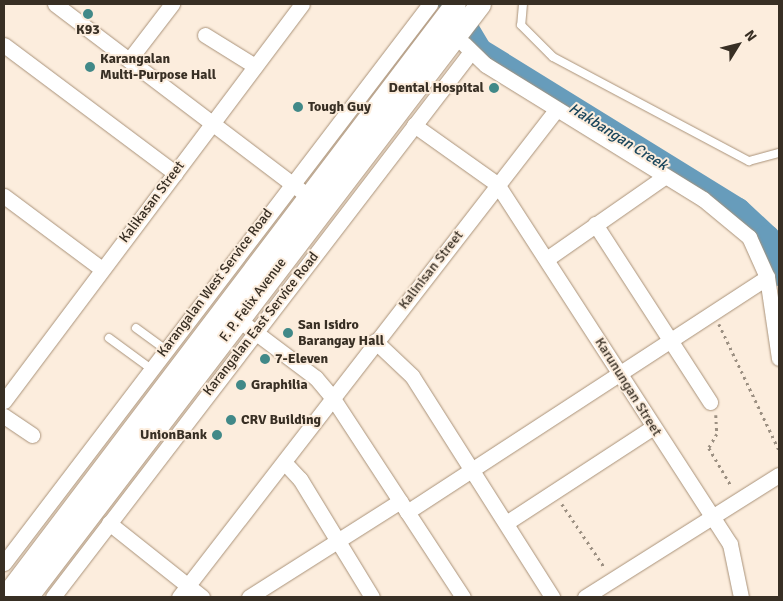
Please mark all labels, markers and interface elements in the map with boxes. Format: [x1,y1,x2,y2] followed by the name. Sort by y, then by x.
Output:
[82,8,94,20] marker: K93
[713,20,763,70] north arrow
[76,22,100,38] place label: K93
[741,27,760,45] text: N
[100,51,216,84] place label: Karangalan Multi-Purpose Hall
[84,61,96,73] marker: Karangalan Multi-Purpose Hall
[389,80,484,96] place label: Dental Hospital
[488,82,500,94] marker: Dental Hospital
[308,99,371,115] place label: Tough Guy
[565,99,671,175] water label: Hakbangan Creek
[292,101,304,113] marker: Tough Guy
[116,158,188,246] street label: Kalikasan Street
[154,206,276,360] street label: Karangalan West Service Road
[395,227,467,313] street label: Kalinisan Street
[200,249,322,399] street label: Karangalan East Service Road
[216,255,290,345] street label: F. P. Felix Avenue
[298,317,384,350] place label: San Isidro Barangay Hall
[282,327,294,339] marker: San Isidro Barangay Hall
[591,335,665,439] street label: Karunungan Street
[275,351,328,367] place label: 7-Eleven
[259,353,271,365] marker: 7-Eleven
[251,377,308,393] place label: Graphilia
[235,379,247,391] marker: Graphilia
[241,412,321,428] place label: CRV Building
[225,414,237,426] marker: CRV Building
[140,427,207,443] place label: UnionBank
[211,429,223,441] marker: UnionBank

